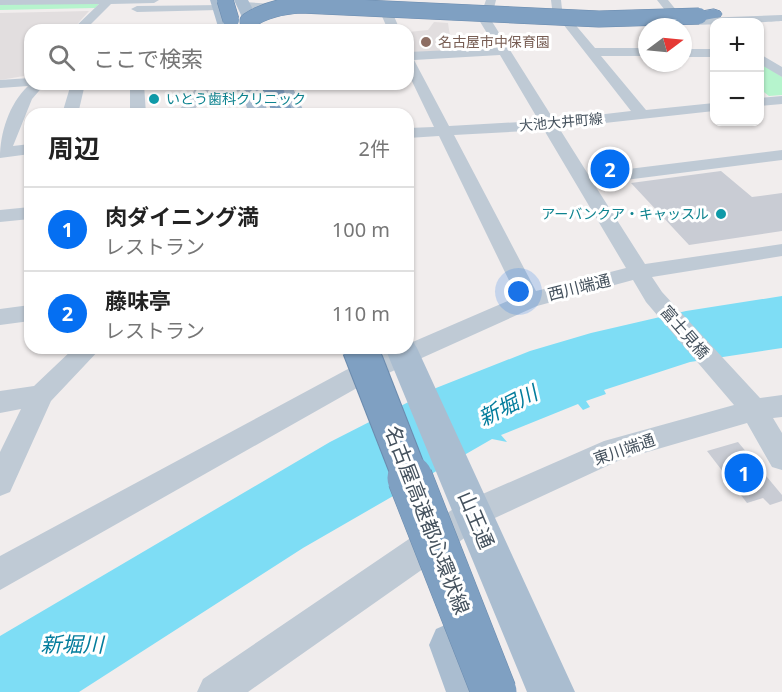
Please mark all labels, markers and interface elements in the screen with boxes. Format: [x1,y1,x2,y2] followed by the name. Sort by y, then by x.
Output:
[638,18,692,72] north arrow
[710,18,764,126] map controls
[710,18,764,72] button: +
[24,24,414,90] search box
[438,32,550,51] place label: 名古屋市中保育園
[419,35,433,49] marker: 名古屋市中保育園
[45,41,78,74] icon: search
[93,43,203,73] text: ここで検索
[710,72,764,126] button: −
[166,89,306,108] place label: いとう歯科クリニック
[147,92,161,106] marker: いとう歯科クリニック
[518,108,604,135] street label: 大池大井町線
[48,130,100,166] text: 周辺
[359,135,390,162] text: 2件
[590,146,630,192] pin: 2
[105,201,259,231] text: 肉ダイニング満
[541,204,709,223] place label: アーバンクア・キャッスル
[714,207,728,221] marker: アーバンクア・キャッスル
[62,216,73,243] text: 1
[332,216,390,243] text: 100 m
[105,233,205,260] text: レストラン
[545,269,613,305] street label: 西川端通
[504,277,533,306] your location
[105,285,171,315] text: 藤味亭
[62,300,73,327] text: 2
[332,300,390,327] text: 110 m
[656,301,714,363] street label: 富士見橋
[105,317,205,344] text: レストラン
[473,377,544,432] water label: 新堀川
[379,422,476,618] street label: 名古屋高速都心環状線
[590,428,658,470] street label: 東川端通
[724,450,764,496] pin: 1
[452,487,501,553] street label: 山王通
[41,630,105,658] water label: 新堀川

